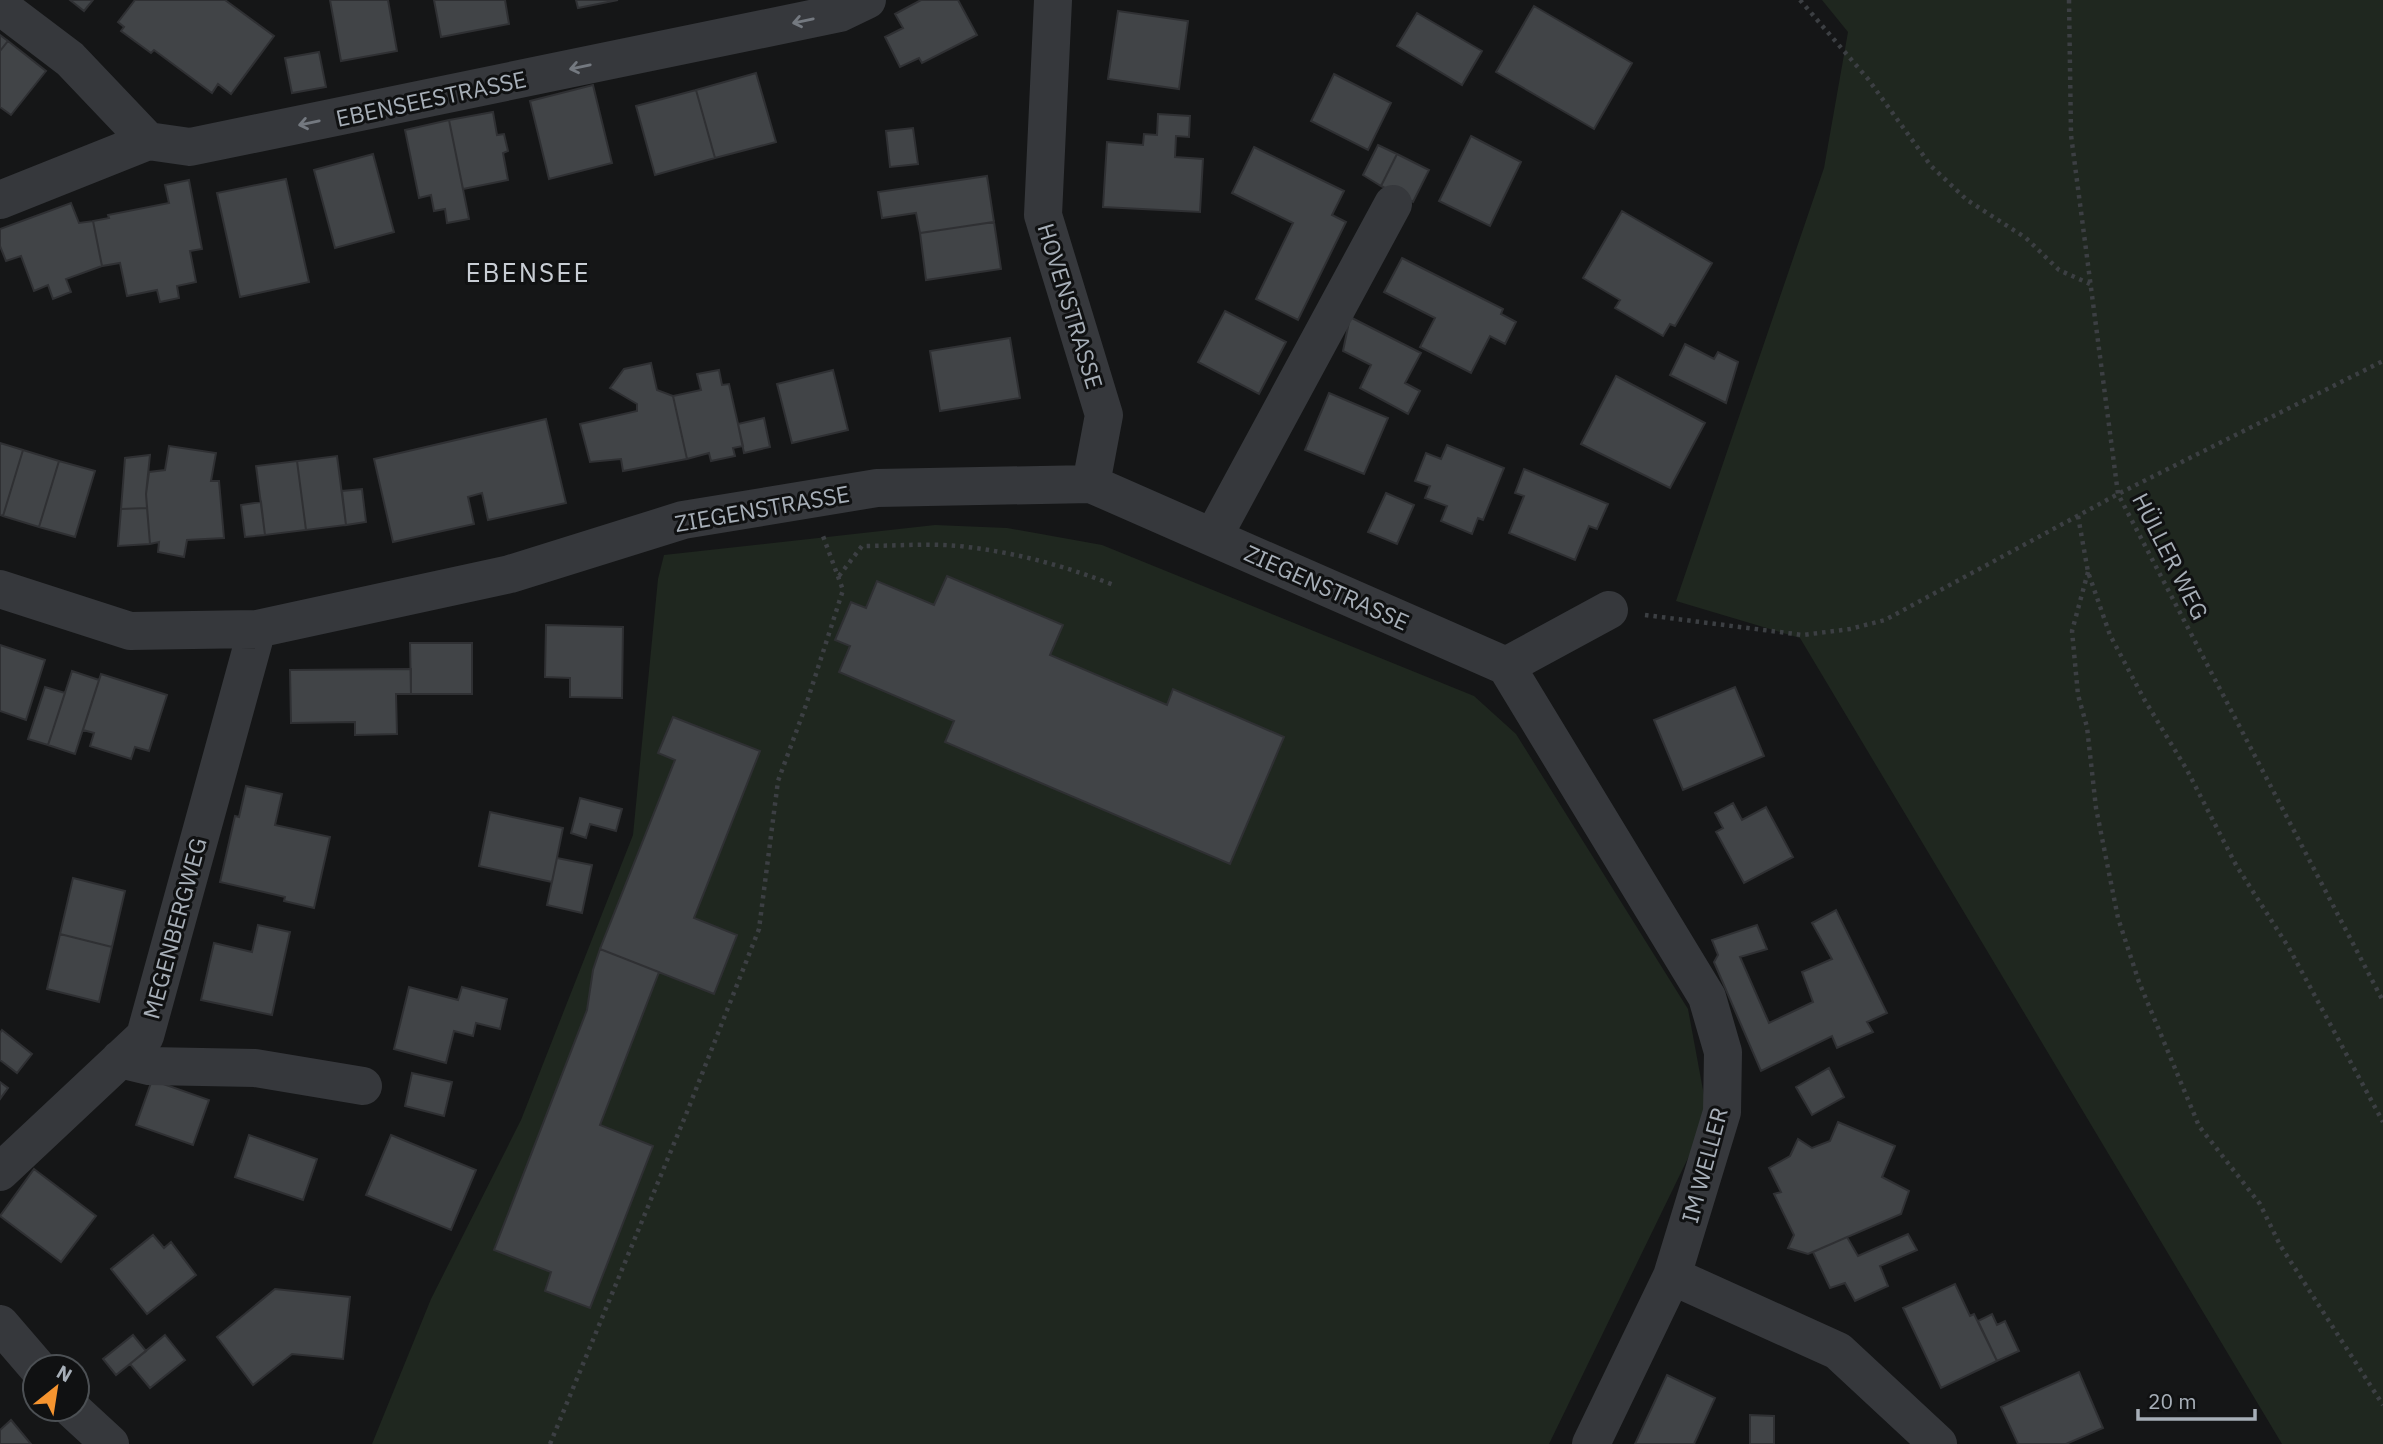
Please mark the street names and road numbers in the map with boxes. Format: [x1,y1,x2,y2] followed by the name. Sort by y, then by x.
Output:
[333,63,529,133] street label: EBENSEESTRASSE
[1032,220,1110,392] street label: HOVENSTRASSE
[672,478,852,538] street label: ZIEGENSTRASSE
[2126,488,2216,624] street label: HÜLLER WEG
[1240,537,1414,637] street label: ZIEGENSTRASSE
[135,834,213,1022] street label: MEGENBERGWEG
[1674,1104,1734,1226] street label: IM WELLER

